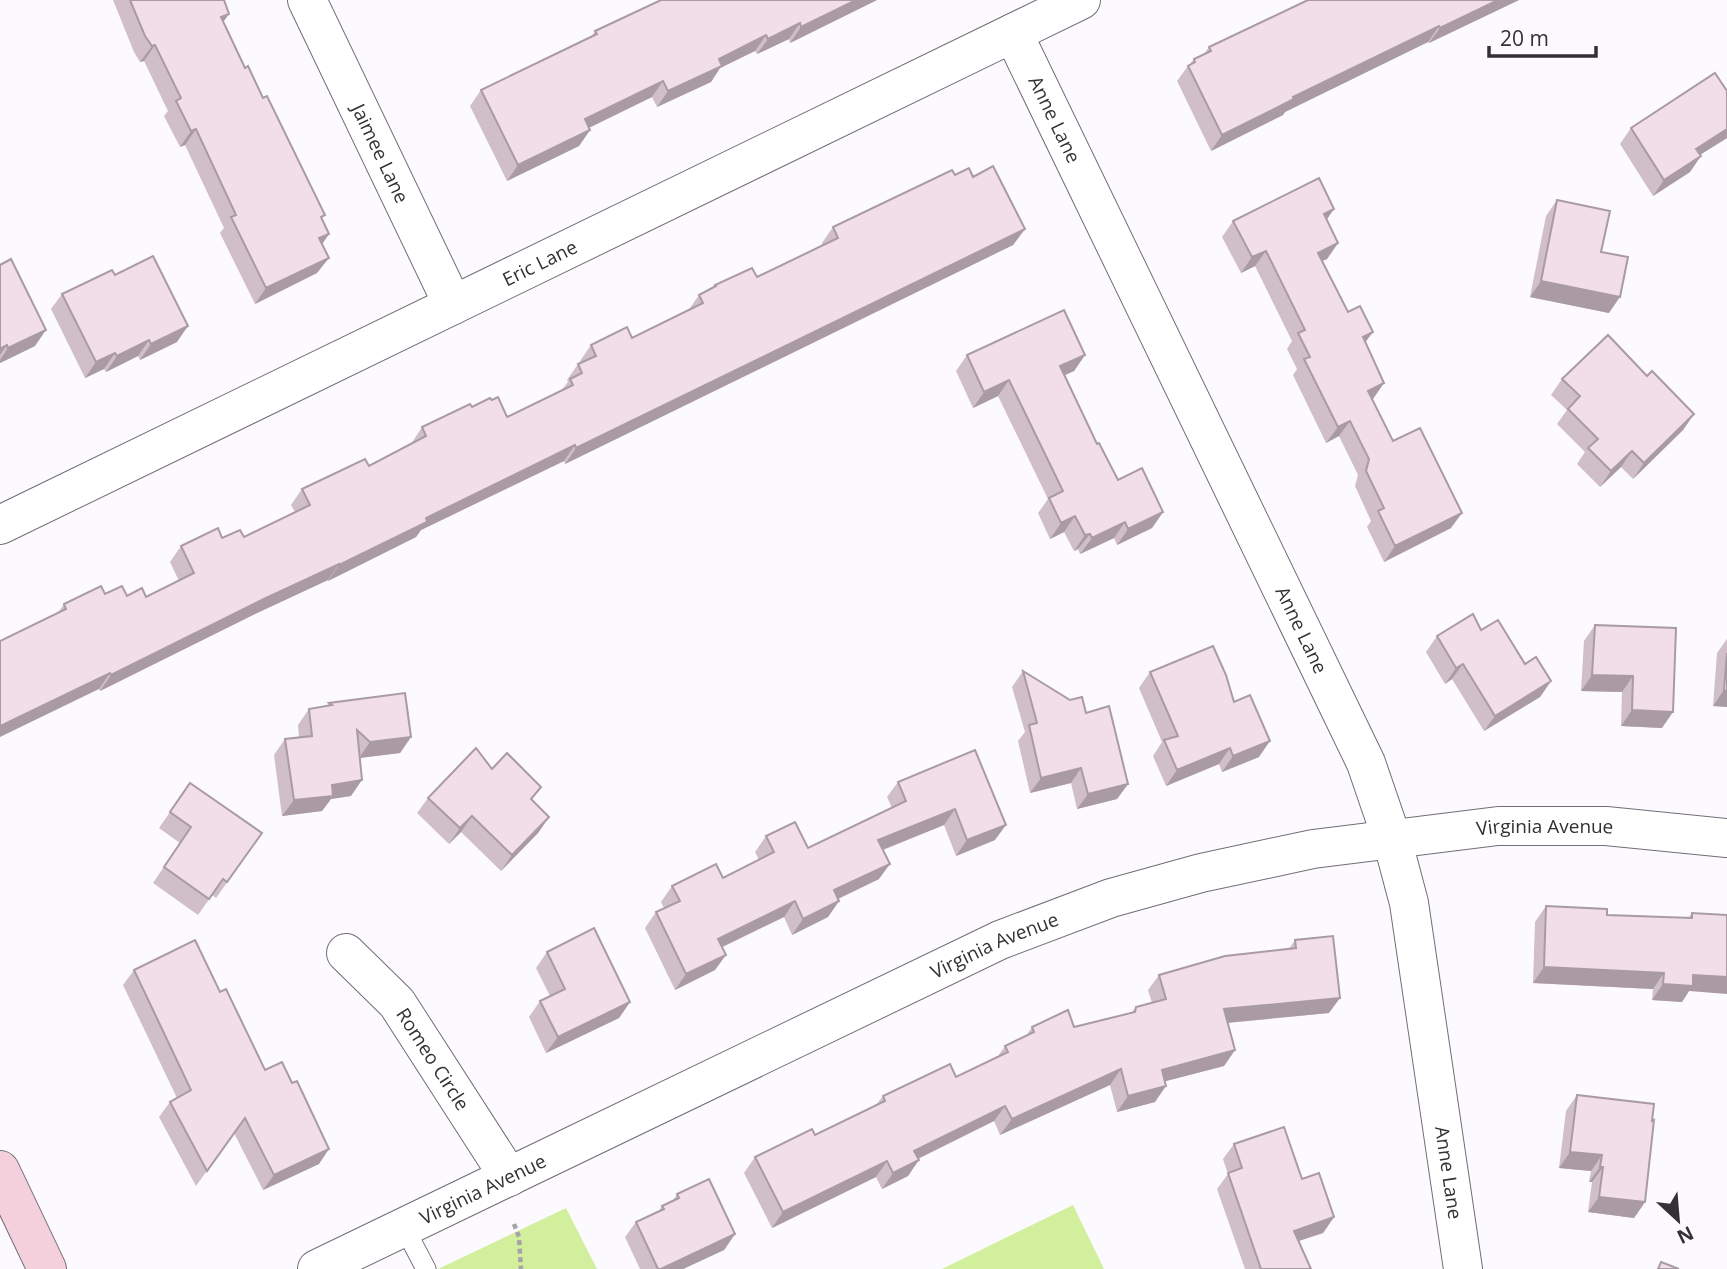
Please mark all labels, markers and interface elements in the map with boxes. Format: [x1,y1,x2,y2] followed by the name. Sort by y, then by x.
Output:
[1489,14,1596,58] scale bar
[1500,24,1549,52] text: 20 m
[1023,72,1087,167] street label: Anne Lane
[345,98,415,207] street label: Jaimee Lane
[498,234,581,292] street label: Eric Lane
[1270,582,1334,678] street label: Anne Lane
[1475,813,1615,842] street label: Virginia Avenue
[926,906,1062,985] street label: Virginia Avenue
[390,1003,476,1115] street label: Romeo Circle
[1429,1124,1468,1221] street label: Anne Lane
[415,1148,550,1231] street label: Virginia Avenue
[1643,1185,1713,1255] north arrow
[1673,1220,1698,1250] text: N

